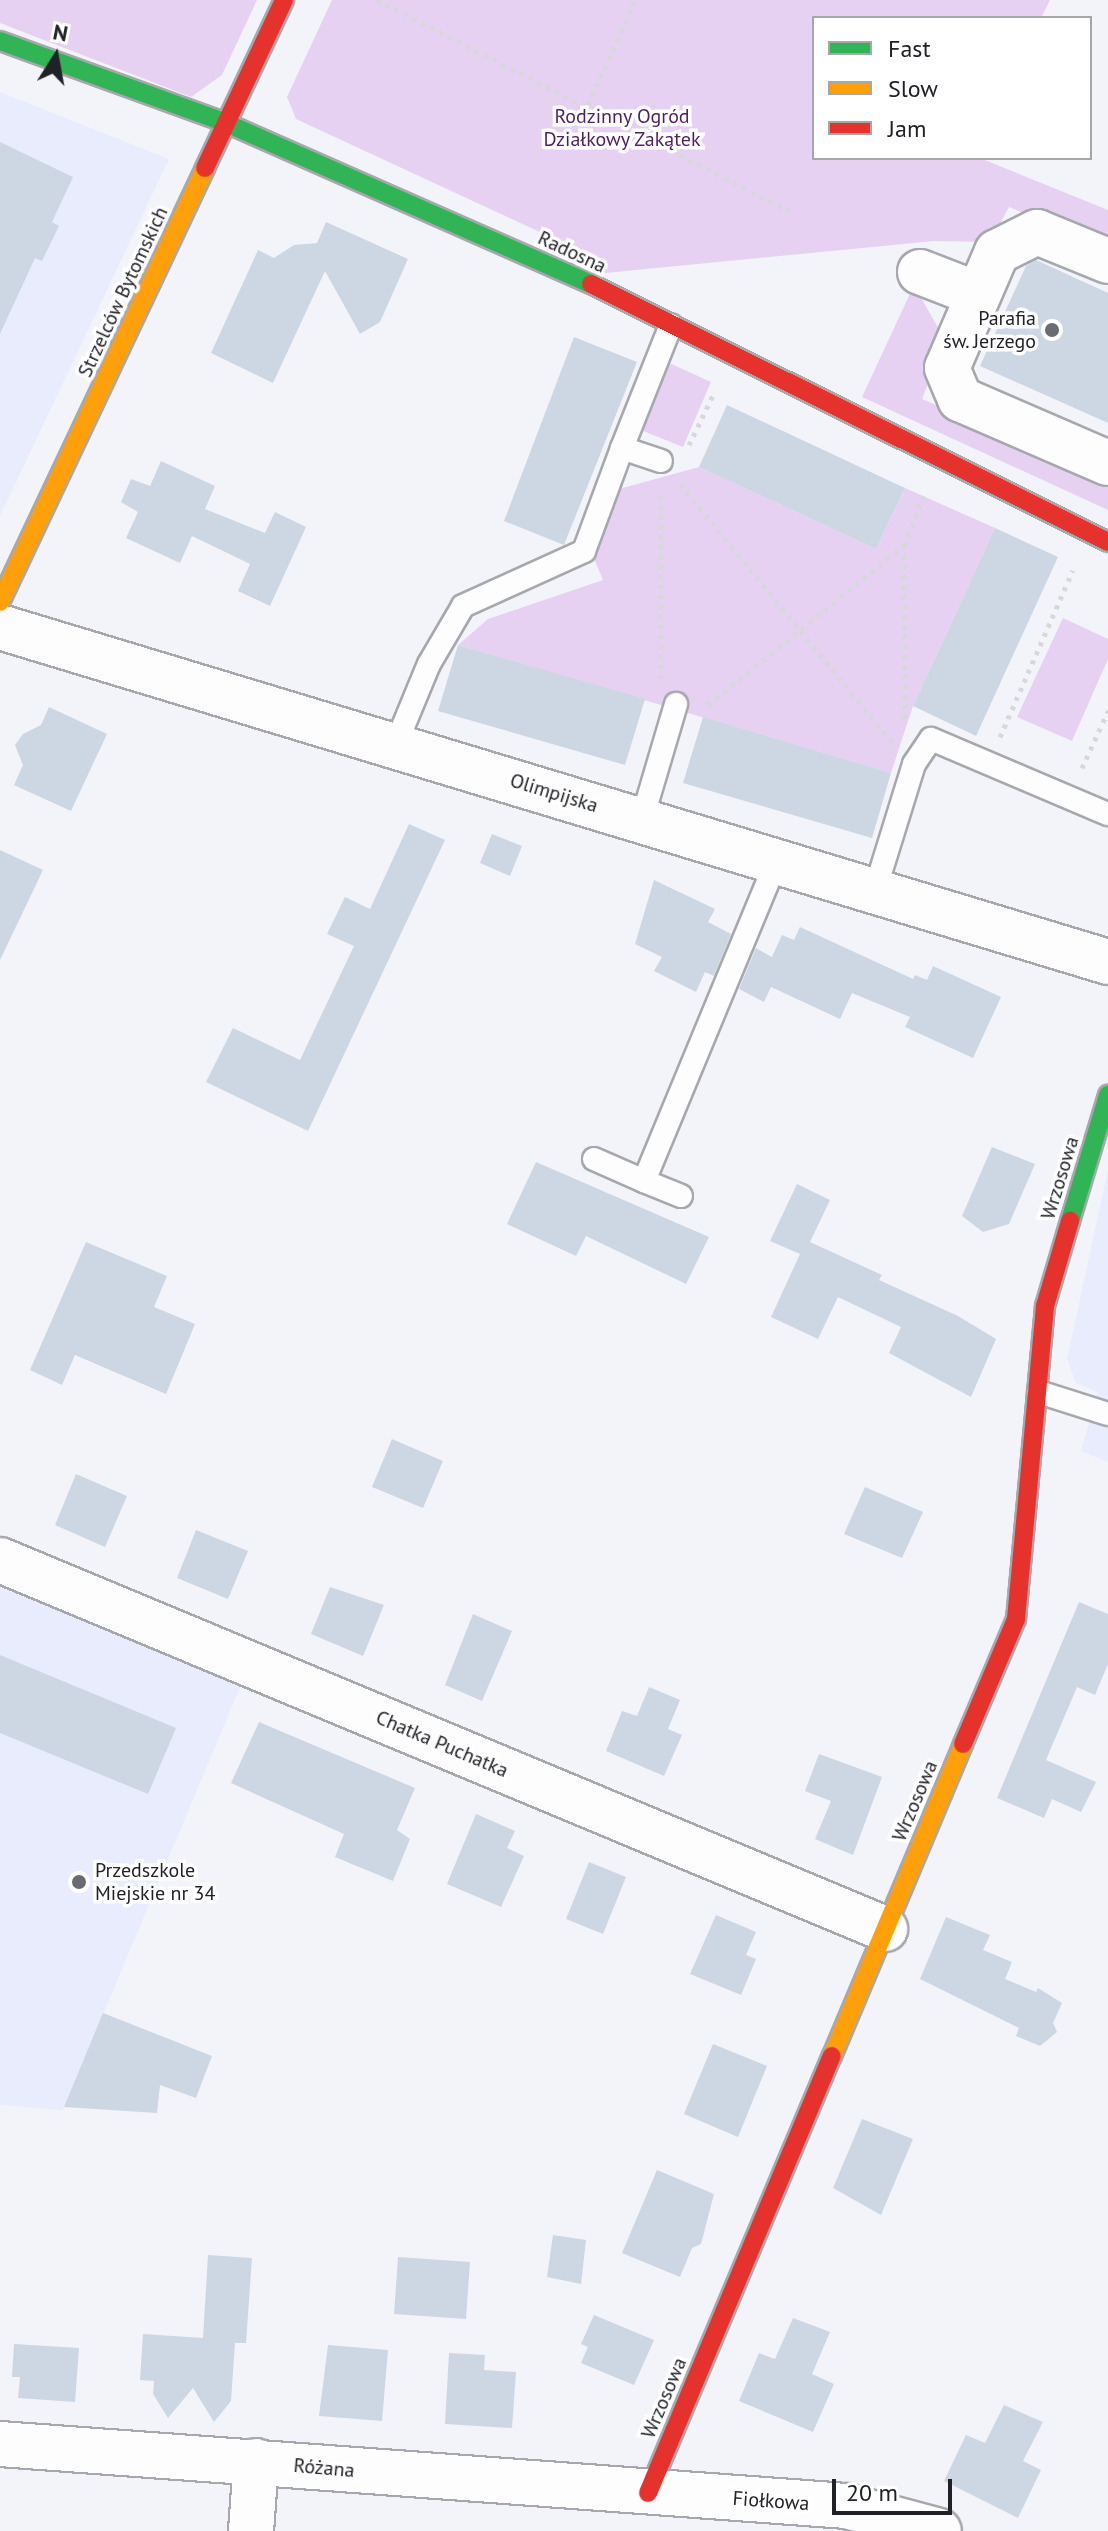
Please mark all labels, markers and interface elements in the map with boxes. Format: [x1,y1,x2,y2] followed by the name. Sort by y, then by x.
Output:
[16,16,96,96] north arrow
[812,16,1092,160] legend
[51,17,70,48] text: N
[888,33,931,64] text: Fast
[888,73,938,104] text: Slow
[543,105,701,152] park label: Rodzinny Ogród Działkowy Zakątek
[888,113,926,144] text: Jam
[73,203,173,381] street label: Strzelców Bytomskich
[534,226,610,278] street label: Radosna
[942,306,1036,353] place label: Parafia św. Jerzego
[1043,321,1061,339] marker: Parafia św. Jerzego
[507,768,601,818] street label: Olimpijska
[1036,1134,1084,1222] street label: Wrzosowa
[372,1705,512,1783] street label: Chatka Puchatka
[887,1757,943,1845] street label: Wrzosowa
[95,1858,215,1905] place label: Przedszkole Miejskie nr 34
[70,1873,88,1891] marker: Przedszkole Miejskie nr 34
[636,2354,692,2442] street label: Wrzosowa
[293,2453,355,2483] street label: Różana
[836,2463,956,2513] scale bar
[846,2477,898,2508] text: 20 m
[732,2486,810,2516] street label: Fiołkowa

